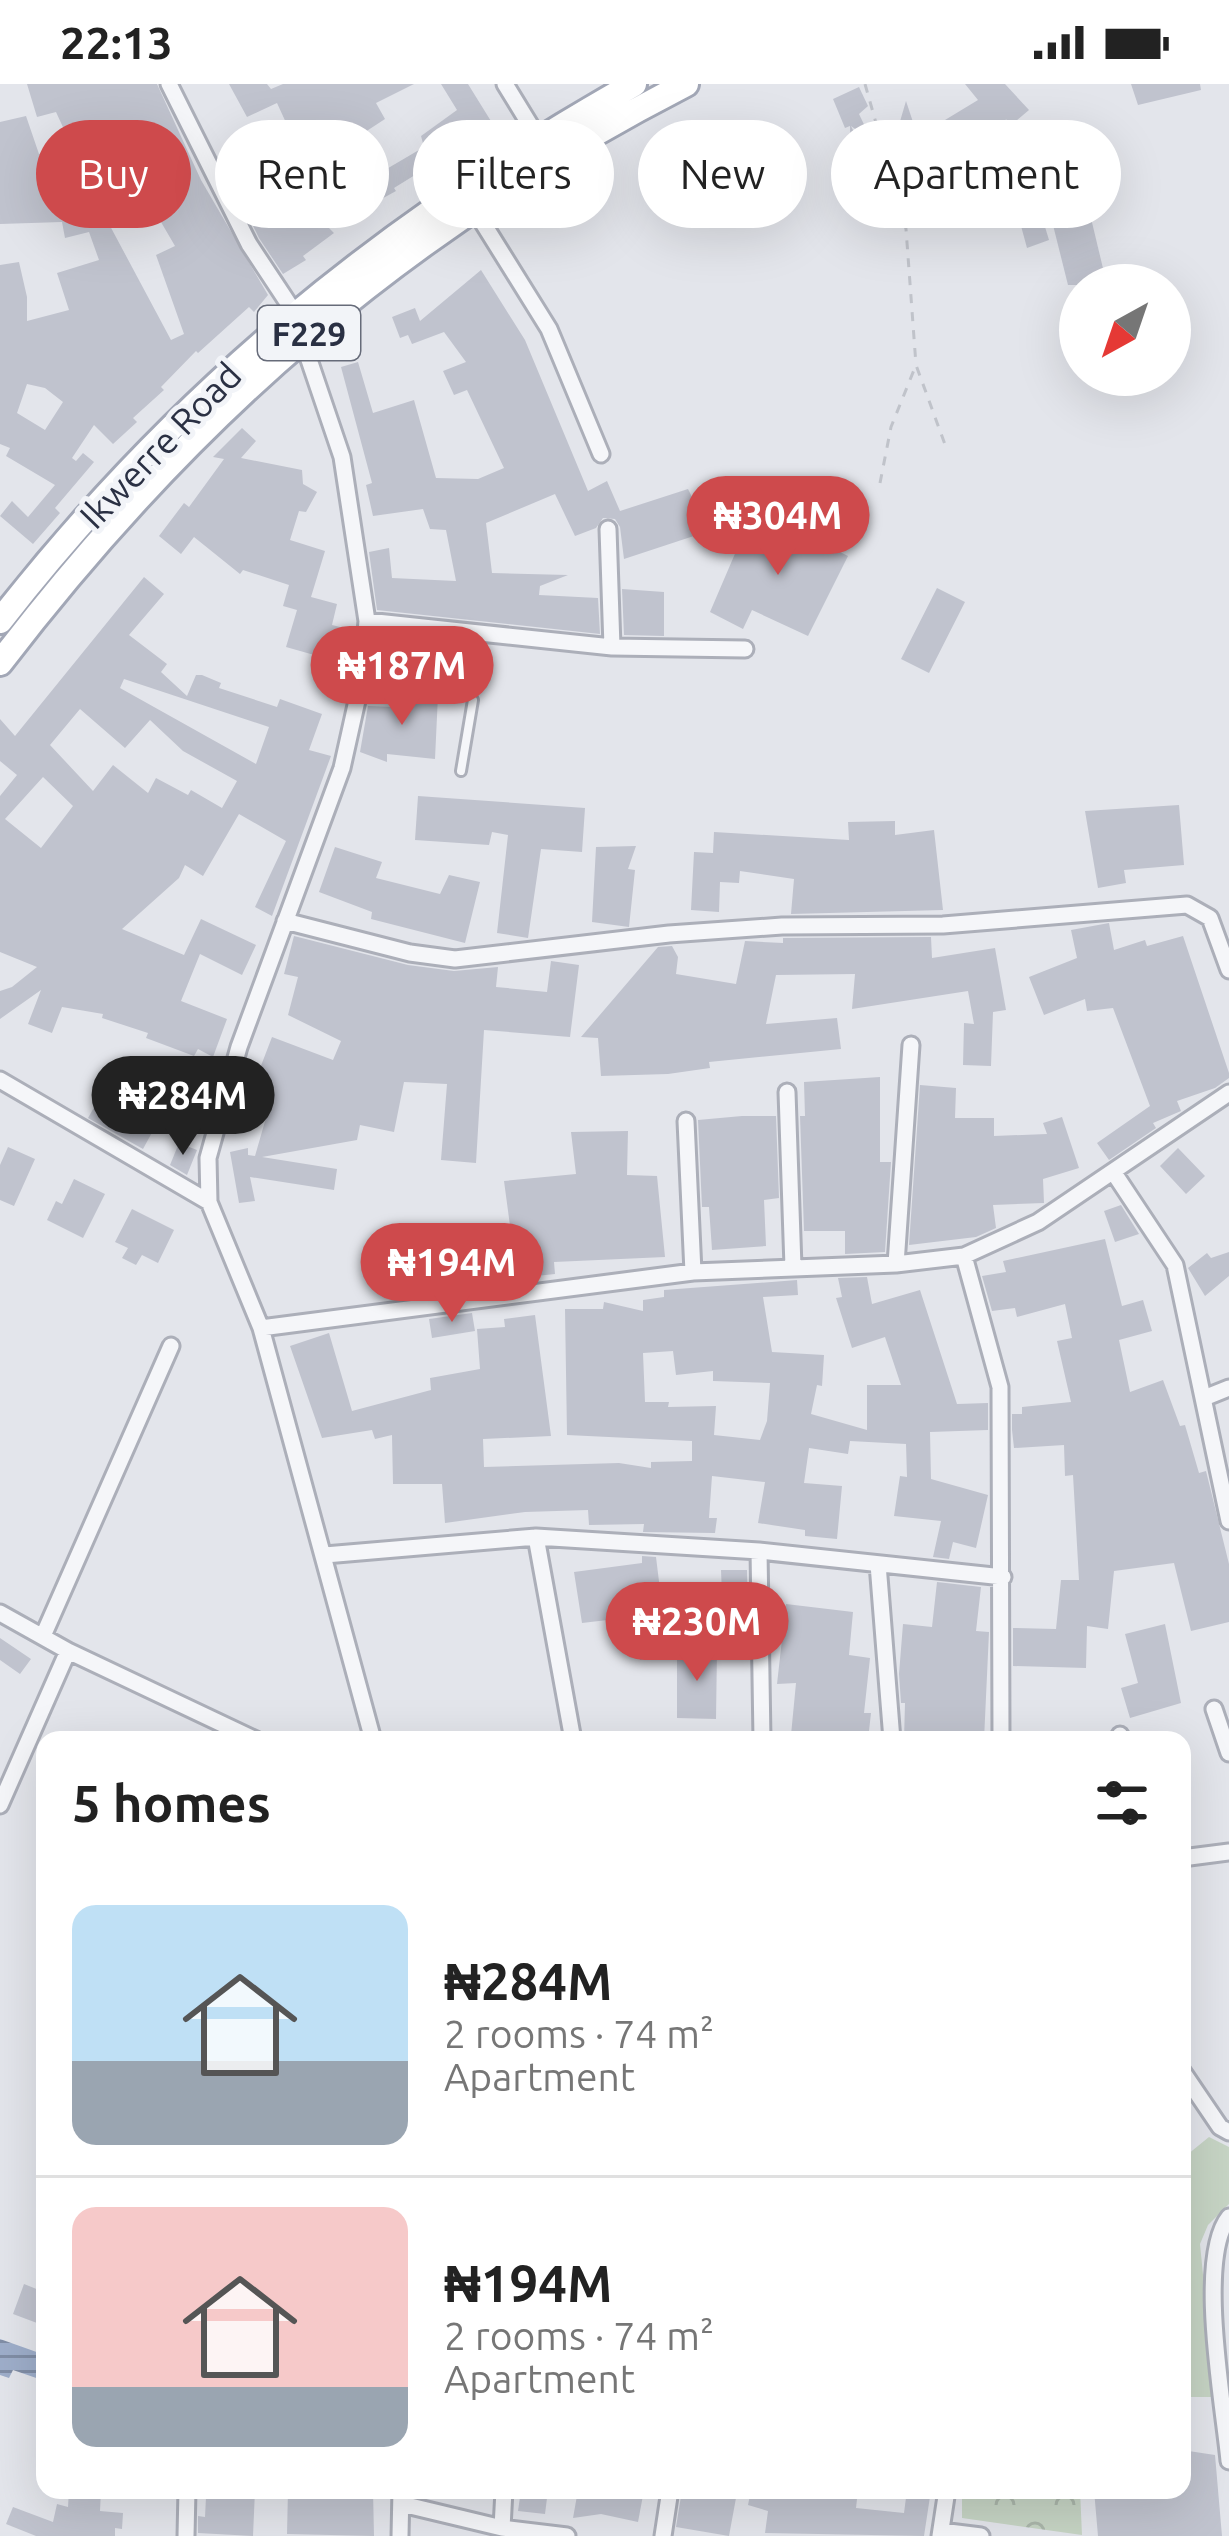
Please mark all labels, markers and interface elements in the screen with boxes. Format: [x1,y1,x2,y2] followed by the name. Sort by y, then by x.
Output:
[60,17,173,68] text: 22:13
[36,120,191,228] chip: Buy
[215,120,389,228] chip: Rent
[413,120,614,228] chip: Filters
[638,120,807,228] chip: New
[831,120,1121,228] chip: Apartment
[1059,264,1191,396] north arrow
[1059,264,1191,396] map controls
[258,306,360,360] road number: F229
[71,354,249,536] street label: Ikwerre Road
[694,476,862,578] pin: ₦304M
[714,493,842,536] text: ₦304M
[318,626,486,728] pin: ₦187M
[338,643,466,686] text: ₦187M
[99,1056,267,1158] pin: ₦284M
[119,1073,247,1116] text: ₦284M
[368,1223,536,1325] pin: ₦194M
[388,1240,516,1283] text: ₦194M
[613,1582,781,1684] pin: ₦230M
[633,1599,761,1642] text: ₦230M
[1089,1770,1155,1836] icon: filters
[72,1774,271,1832] text: 5 homes
[444,1952,613,2010] text: ₦284M
[168,1953,312,2097] icon: home
[444,2012,714,2055] text: 2 rooms · 74 m²
[444,2055,635,2098] text: Apartment
[444,2254,613,2312] text: ₦194M
[168,2255,312,2399] icon: home
[444,2314,714,2357] text: 2 rooms · 74 m²
[444,2357,635,2400] text: Apartment

